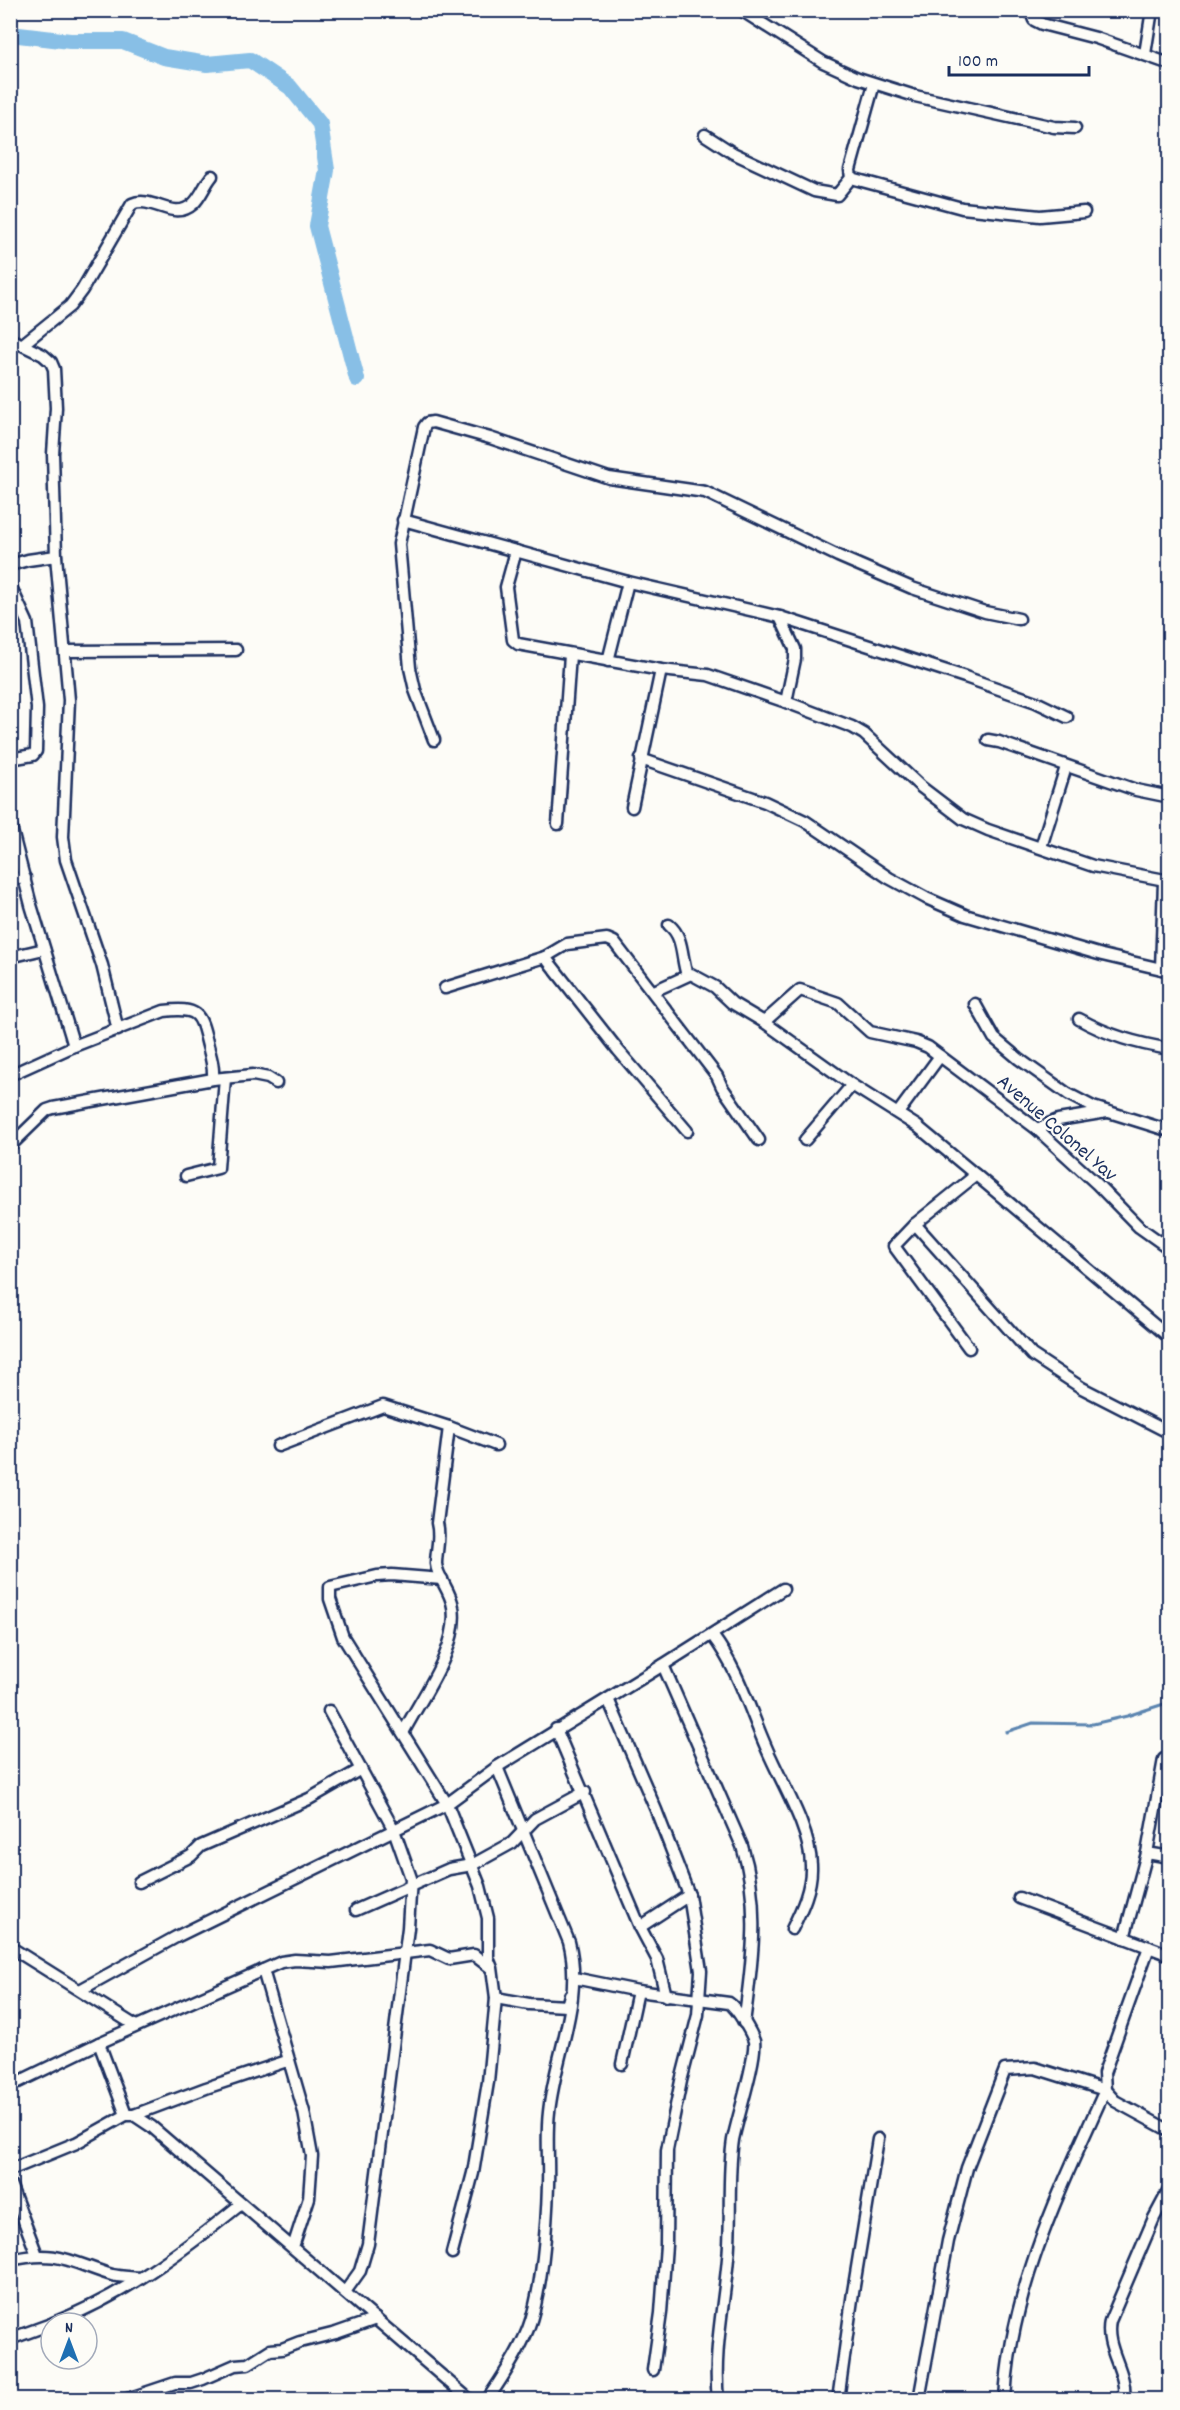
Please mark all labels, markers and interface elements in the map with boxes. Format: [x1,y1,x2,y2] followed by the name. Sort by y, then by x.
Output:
[949,39,1088,77] scale bar
[958,50,998,75] text: 100 m
[989,1068,1123,1190] street label: Avenue Colonel Yav
[39,2311,99,2371] north arrow
[65,2317,73,2340] text: N

